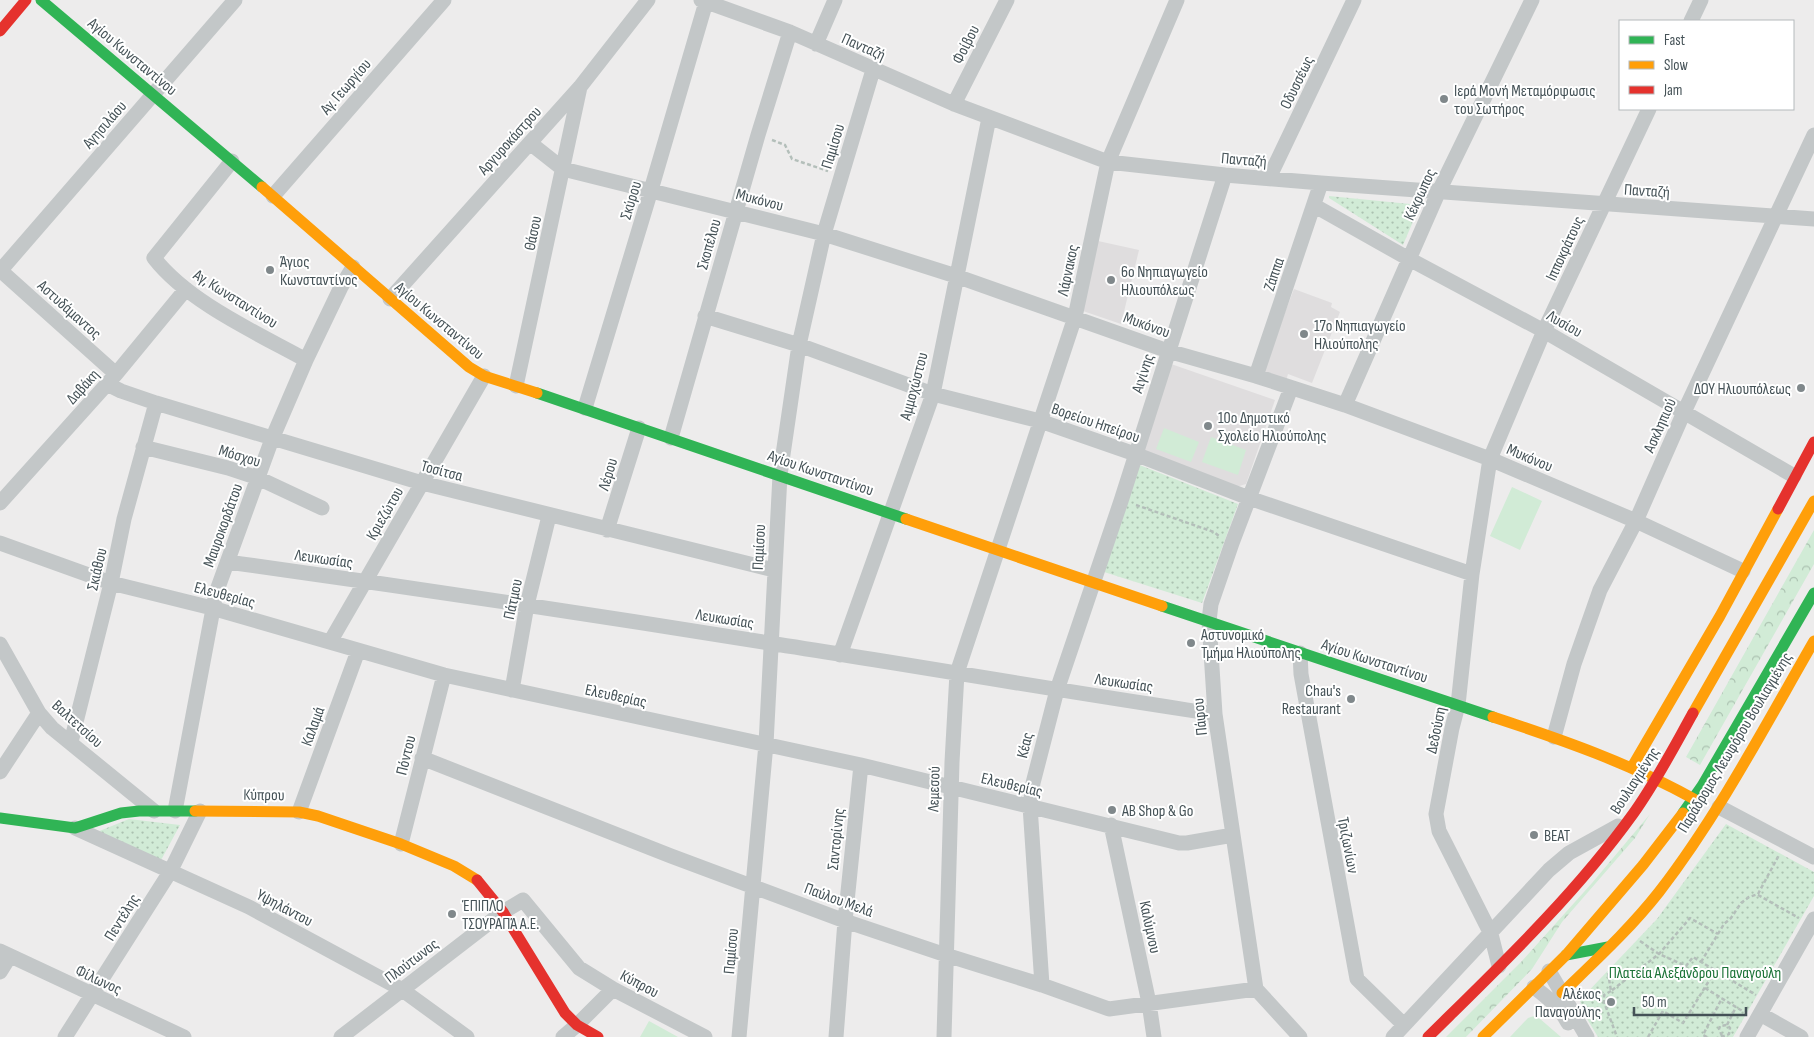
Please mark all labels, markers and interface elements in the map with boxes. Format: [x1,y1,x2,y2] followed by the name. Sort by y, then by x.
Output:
[83,14,181,100] street label: Αγίου Κωνσταντίνου
[1619,20,1794,110] legend
[949,22,984,67] street label: Φοίβου
[839,29,888,65] street label: Πανταζή
[1664,31,1686,50] text: Fast
[1276,53,1318,112] street label: Οδυσσέως
[316,55,376,120] street label: Αγ. Γεωργίου
[1664,56,1688,75] text: Slow
[1663,81,1682,100] text: Jam
[1454,82,1596,119] place label: Ιερά Μονή Μεταμόρφωσις του Σωτήρος
[1438,93,1450,105] marker: Ιερά Μονή Μεταμόρφωσις του Σωτήρος
[79,97,131,154] street label: Αγησιλάου
[474,103,546,180] street label: Αργυροκάστρου
[818,122,849,171] street label: Παμίσου
[1220,149,1268,172] street label: Πανταζή
[1400,166,1441,224] street label: Κέκρωπος
[617,179,646,222] street label: Σκύρου
[1623,180,1670,203] street label: Πανταζή
[734,185,785,216] street label: Μυκόνου
[1542,213,1589,284] street label: Ιπποκράτους
[521,214,546,252] street label: Θάσου
[693,217,726,272] street label: Σκοπέλου
[1054,243,1083,299] street label: Λάρνακος
[280,253,358,290] place label: Άγιος Κωνσταντίνος
[1260,255,1289,294] street label: Ζάππα
[1121,263,1208,300] place label: 6ο Νηπιαγωγείο Ηλιουπόλεως
[264,264,276,276] marker: Άγιος Κωνσταντίνος
[189,265,281,333] street label: Αγ, Κωνσταντίνου
[1105,274,1117,286] marker: 6ο Νηπιαγωγείο Ηλιουπόλεως
[32,276,105,344] street label: Αστυδάμαντος
[390,278,488,364] street label: Αγίου Κωνσταντίνου
[1542,306,1585,342] street label: Λυσίου
[1121,308,1172,343] street label: Μυκόνου
[1314,317,1406,354] place label: 17ο Νηπιαγωγείο Ηλιούπολης
[1298,328,1310,340] marker: 17ο Νηπιαγωγείο Ηλιούπολης
[896,350,933,423] street label: Αμμοχώστου
[1128,351,1159,397] street label: Αιγίνης
[63,366,104,408] street label: Δαβάκη
[1694,380,1791,399] place label: ΔΟΥ Ηλιουπόλεως
[1795,382,1807,394] marker: ΔΟΥ Ηλιουπόλεως
[1640,395,1681,457] street label: Ασκληπιού
[1049,399,1142,447] street label: Βορείου Ηπείρου
[1218,409,1327,446] place label: 10ο Δημοτικό Σχολείο Ηλιούπολης
[1202,420,1214,432] marker: 10ο Δημοτικό Σχολείο Ηλιούπολης
[1503,440,1555,477] street label: Μυκόνου
[216,441,263,472] street label: Μόσχου
[764,446,876,500] street label: Αγίου Κωνσταντίνου
[594,456,622,494] street label: Λέρου
[419,457,465,486] street label: Τοσίτσα
[199,481,247,570] street label: Μαυροκορδάτου
[363,484,408,544] street label: Κριεζώτου
[749,524,770,571] street label: Παμίσου
[83,546,112,593] street label: Σκιάθου
[293,546,354,573] street label: Λευκωσίας
[500,577,527,621] street label: Πάτμου
[192,578,257,613] street label: Ελευθερίας
[693,605,755,633] street label: Λευκωσίας
[1200,626,1301,663] place label: Αστυνομικό Τμήμα Ηλιούπολης
[1318,635,1430,688] street label: Αγίου Κωνσταντίνου
[1185,637,1197,649] marker: Αστυνομικό Τμήμα Ηλιούπολης
[1674,649,1797,836] street label: Παράδρομος Λεωφόρου Βουλιαγμένης
[1093,670,1154,697] street label: Λευκωσίας
[583,681,648,712] street label: Ελευθερίας
[1282,682,1341,719] place label: Chau's Restaurant
[1345,693,1357,705] marker: Chau's Restaurant
[48,696,106,752] street label: Βαλτετσίου
[1189,697,1212,737] street label: Πάφου
[298,704,329,749] street label: Καλαμά
[1422,705,1451,755] street label: Δεδούση
[1013,730,1038,760] street label: Κέας
[392,733,421,777] street label: Πόντου
[1607,744,1664,818] street label: Βουλιαγμένης
[924,766,945,813] street label: Λεμεσού
[979,769,1044,802] street label: Ελευθερίας
[243,786,285,805] street label: Κύπρου
[1121,802,1193,821] place label: ΑΒ Shop & Go
[1106,804,1118,816] marker: ΑΒ Shop & Go
[824,807,849,871] street label: Σαντορίνης
[1333,815,1362,875] street label: Τριζωνίων
[1544,827,1571,846] place label: ΒΕΑΤ
[1528,829,1540,841] marker: ΒΕΑΤ
[801,879,876,922] street label: Παύλου Μελά
[253,886,316,931] street label: Υψηλάντου
[100,891,144,945] street label: Πεντέλης
[461,897,539,934] place label: ΈΠΙΠΛΟ ΤΣΟΥΡΑΠΆ Α.Ε.
[1135,899,1164,955] street label: Καλύμνου
[446,908,458,920] marker: ΈΠΙΠΛΟ ΤΣΟΥΡΑΠΆ Α.Ε.
[720,927,743,975] street label: Παμίσου
[381,935,442,988] street label: Πλούτωνος
[72,961,125,999] street label: Φίλωνος
[1609,964,1781,983] park label: Πλατεία Αλεξάνδρου Παναγούλη
[617,966,662,1002] street label: Κύπρου
[1634,984,1746,1016] scale bar
[1535,985,1601,1022] place label: Αλέκος Παναγούλης
[1642,993,1667,1012] text: 50 m
[1605,996,1617,1008] marker: Αλέκος Παναγούλης

